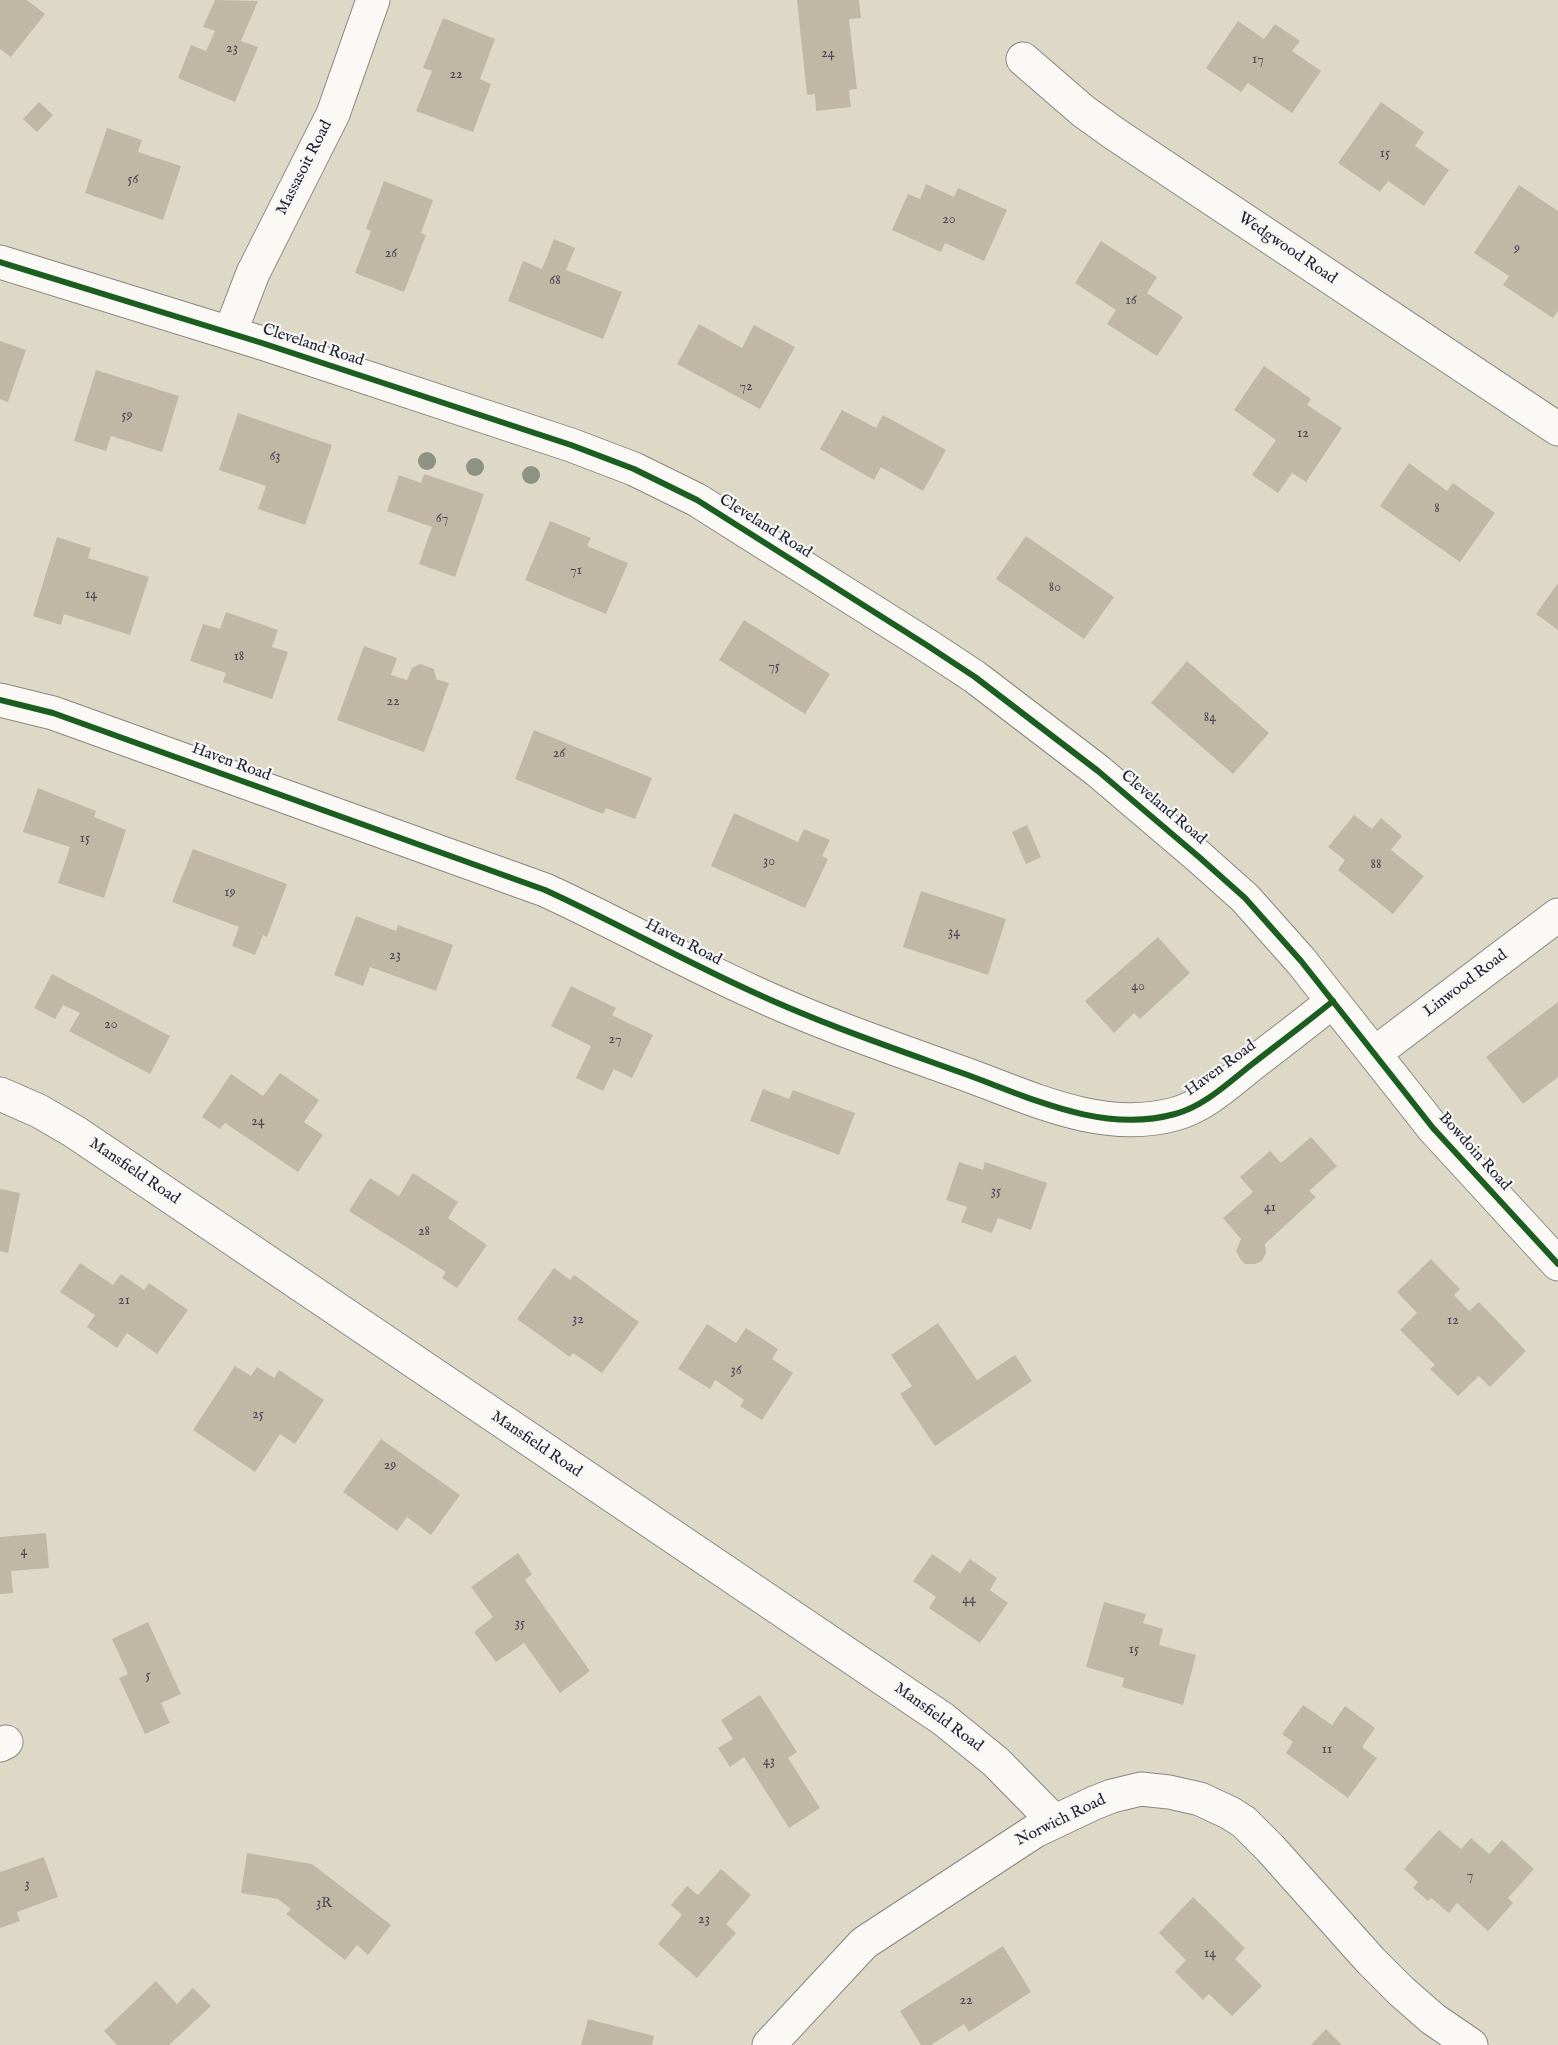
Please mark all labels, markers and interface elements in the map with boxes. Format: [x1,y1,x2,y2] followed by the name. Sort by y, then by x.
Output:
[226,41,238,57] house number: 23
[821,46,835,62] house number: 24
[1252,52,1264,68] house number: 17
[449,67,463,83] house number: 22
[273,117,337,219] street label: Massasoit Road
[1380,146,1390,162] house number: 15
[128,172,138,188] house number: 56
[1234,209,1340,289] street label: Wedgwood Road
[942,212,956,228] house number: 20
[1514,241,1520,257] house number: 9
[385,246,397,262] house number: 26
[549,273,561,289] house number: 68
[1125,293,1137,309] house number: 16
[260,321,366,371] street label: Cleveland Road
[739,379,753,395] house number: 72
[121,408,133,424] house number: 59
[1297,426,1309,442] house number: 12
[269,449,281,465] house number: 63
[715,491,815,563] street label: Cleveland Road
[1434,501,1440,517] house number: 8
[436,511,448,527] house number: 67
[570,563,582,579] house number: 71
[1049,580,1061,596] house number: 80
[85,587,97,603] house number: 14
[234,649,244,665] house number: 18
[768,659,780,675] house number: 75
[386,694,400,710] house number: 22
[1204,710,1216,726] house number: 84
[189,740,273,786] street label: Haven Road
[553,746,565,762] house number: 26
[1116,767,1210,849] street label: Cleveland Road
[80,831,90,847] house number: 15
[763,854,775,870] house number: 30
[1371,857,1381,873] house number: 88
[224,885,236,901] house number: 19
[642,916,724,970] street label: Haven Road
[948,925,960,941] house number: 34
[1420,946,1512,1022] street label: Linwood Road
[389,948,401,964] house number: 23
[1131,979,1145,995] house number: 40
[104,1017,118,1033] house number: 20
[609,1032,621,1048] house number: 27
[1182,1037,1260,1101] street label: Haven Road
[1434,1109,1514,1195] street label: Bowdoin Road
[251,1114,265,1130] house number: 24
[85,1135,183,1209] street label: Mansfield Road
[991,1184,1001,1200] house number: 35
[1264,1200,1276,1216] house number: 41
[418,1224,430,1240] house number: 28
[118,1293,130,1309] house number: 21
[572,1312,584,1328] house number: 32
[1447,1313,1459,1329] house number: 12
[730,1363,742,1379] house number: 36
[252,1407,264,1423] house number: 25
[487,1408,585,1482] street label: Mansfield Road
[384,1458,396,1474] house number: 29
[21,1544,27,1560] house number: 4
[962,1592,976,1608] house number: 44
[515,1616,525,1632] house number: 35
[1129,1642,1139,1658] house number: 15
[145,1668,151,1684] house number: 5
[890,1679,986,1757] street label: Mansfield Road
[1322,1742,1332,1758] house number: 11
[763,1754,775,1770] house number: 43
[1013,1791,1109,1851] street label: Norwich Road
[1467,1868,1473,1884] house number: 7
[24,1877,30,1893] house number: 3
[316,1896,332,1912] house number: 3R
[698,1912,710,1928] house number: 23
[1204,1946,1216,1962] house number: 14
[959,1993,973,2009] house number: 22

